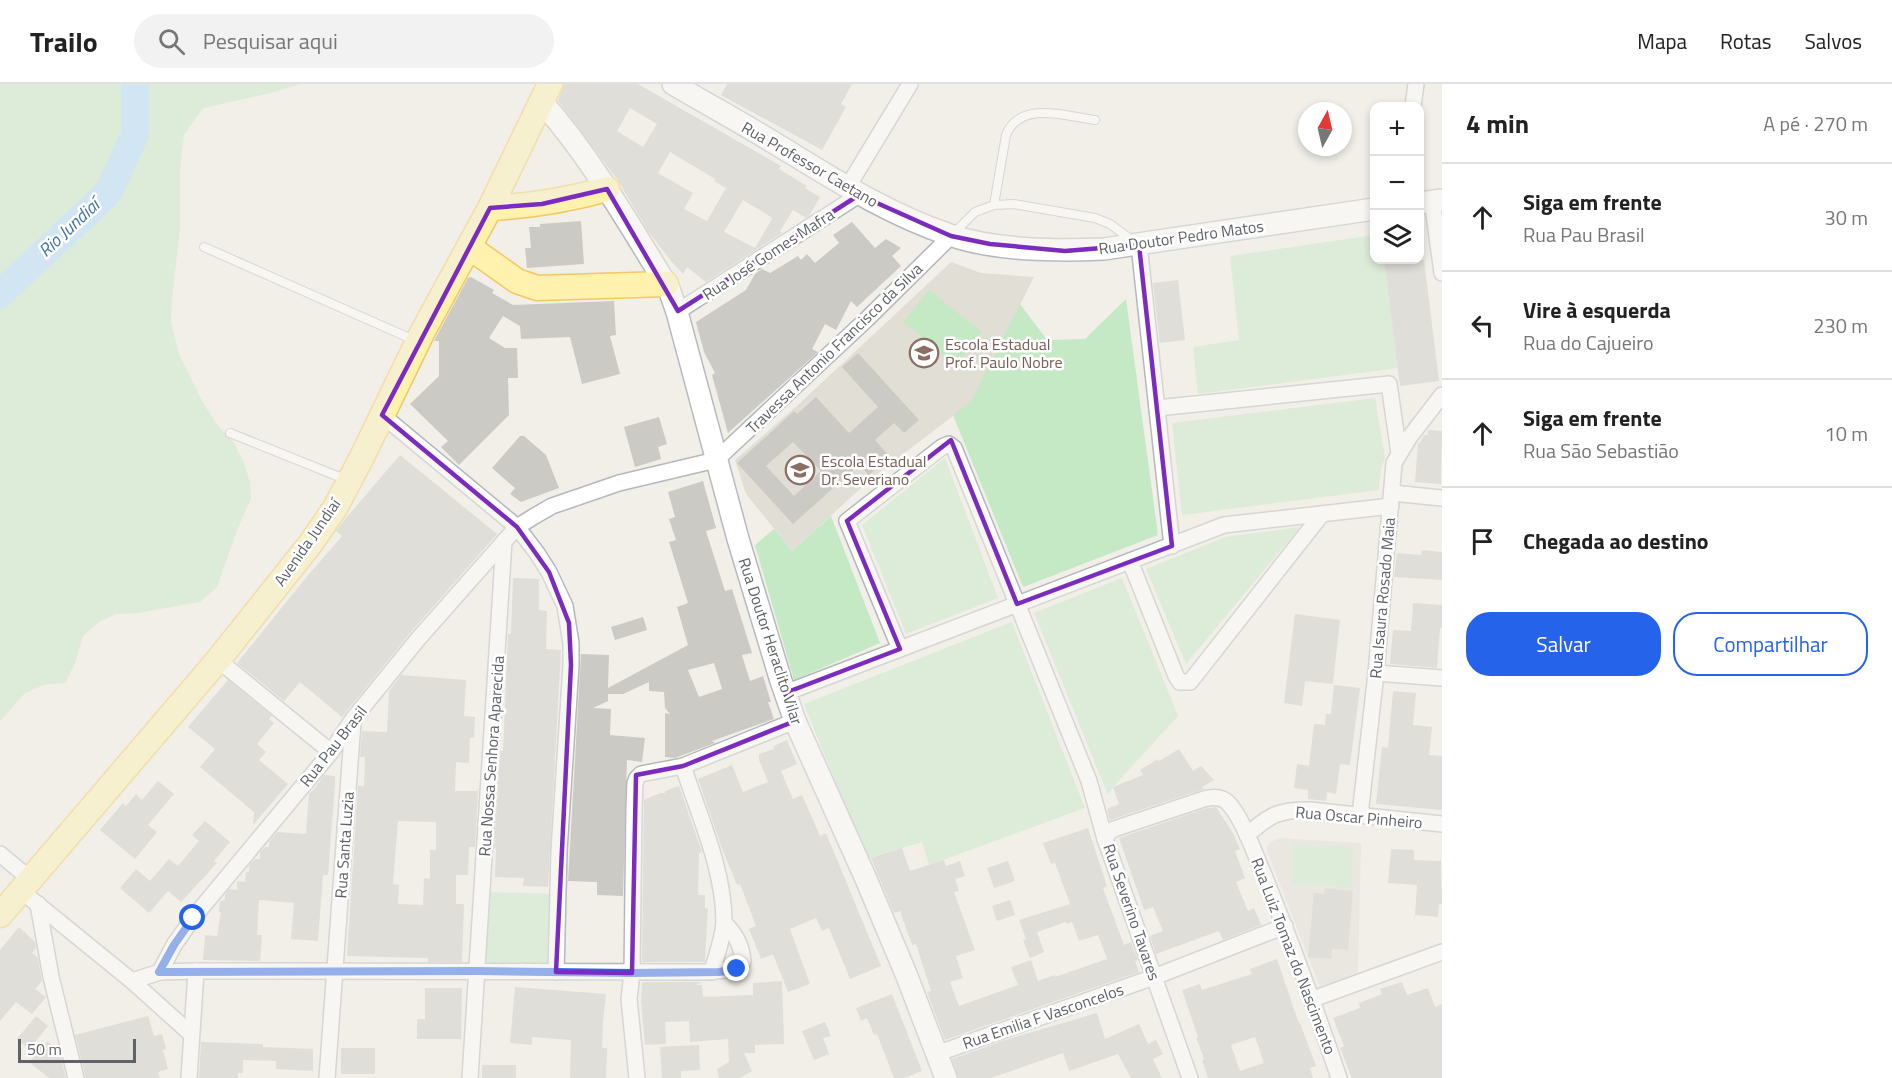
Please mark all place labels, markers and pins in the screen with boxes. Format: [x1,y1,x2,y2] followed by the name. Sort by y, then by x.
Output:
[945,332,1063,374] place label: Escola Estadual Prof. Paulo Nobre
[908,337,940,369] school or university icon: Escola Estadual Prof. Paulo Nobre
[821,449,926,491] place label: Escola Estadual Dr. Severiano
[784,454,816,486] school or university icon: Escola Estadual Dr. Severiano

